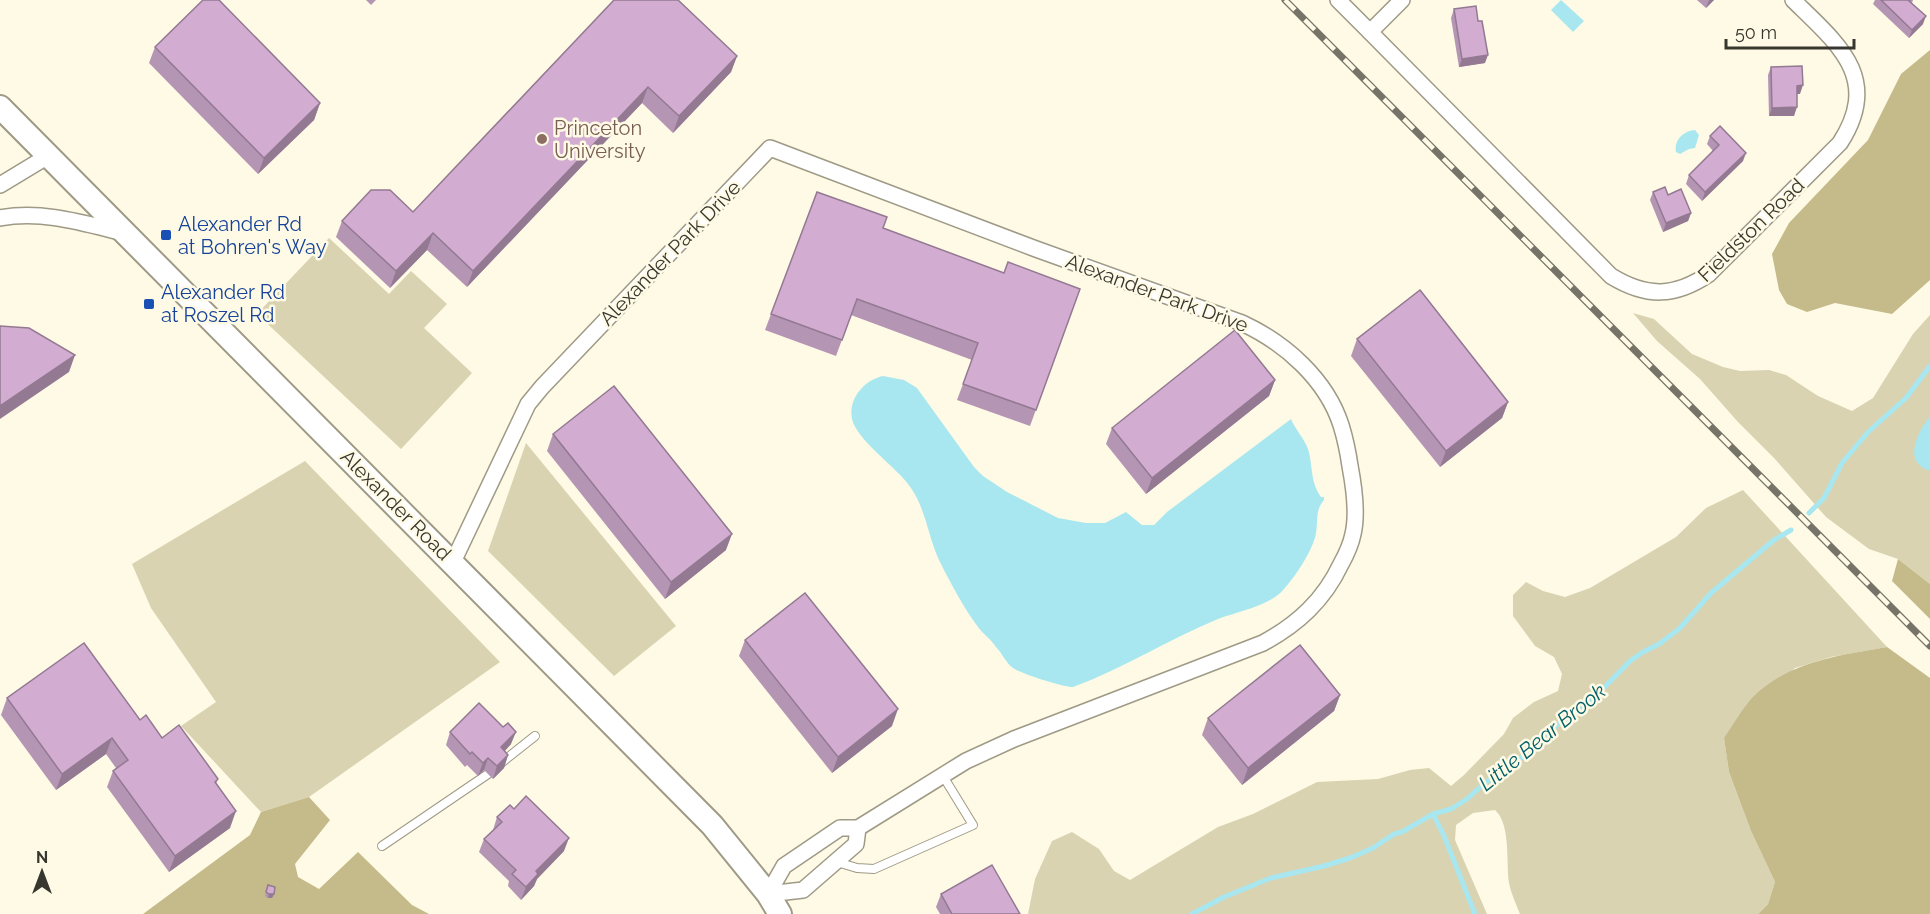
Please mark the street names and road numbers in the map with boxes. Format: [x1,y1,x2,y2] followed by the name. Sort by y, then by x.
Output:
[1693,173,1809,287] street label: Fieldston Road
[595,175,746,331] street label: Alexander Park Drive
[1063,249,1252,337] street label: Alexander Park Drive
[336,445,456,565] street label: Alexander Road

